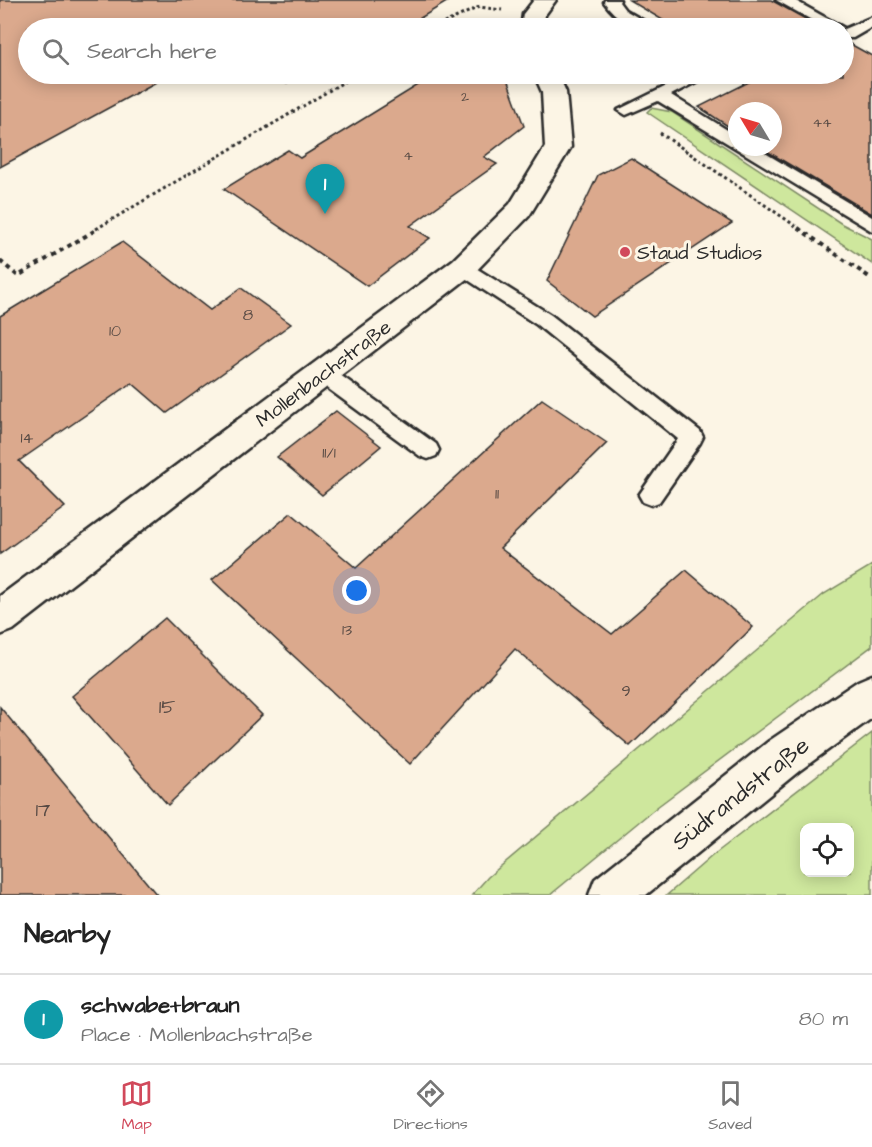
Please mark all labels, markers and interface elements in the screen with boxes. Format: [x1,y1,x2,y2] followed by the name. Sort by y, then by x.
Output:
[18,18,854,84] search box
[39,35,72,68] icon: search
[87,36,217,67] text: Search here
[461,87,469,107] house number: 2
[728,102,782,156] north arrow
[812,113,832,133] house number: 44
[403,146,413,166] house number: 4
[306,164,344,214] pin: 1
[637,239,762,267] place label: Staud Studios
[618,245,632,259] marker: Staud Studios
[243,304,253,326] house number: 8
[250,313,397,434] street label: Mollenbachstraße
[109,320,121,342] house number: 10
[21,427,34,449] house number: 14
[322,442,336,464] house number: 11/1
[495,483,499,505] house number: 11
[342,576,371,605] your location
[342,619,352,641] house number: 13
[621,680,631,702] house number: 9
[159,693,175,721] house number: 15
[664,729,817,859] street label: Südrandstraße
[36,796,50,824] house number: 17
[800,823,854,877] map controls
[800,823,854,877] button: locate
[24,916,111,952] text: Nearby
[81,990,240,1021] text: schwabe+braun
[42,1005,45,1033] text: 1
[799,1005,848,1033] text: 80 m
[81,1021,313,1049] text: Place · Mollenbachstraße
[120,1077,153,1135] tab: Map
[394,1077,468,1135] tab: Directions
[708,1077,752,1135] tab: Saved

